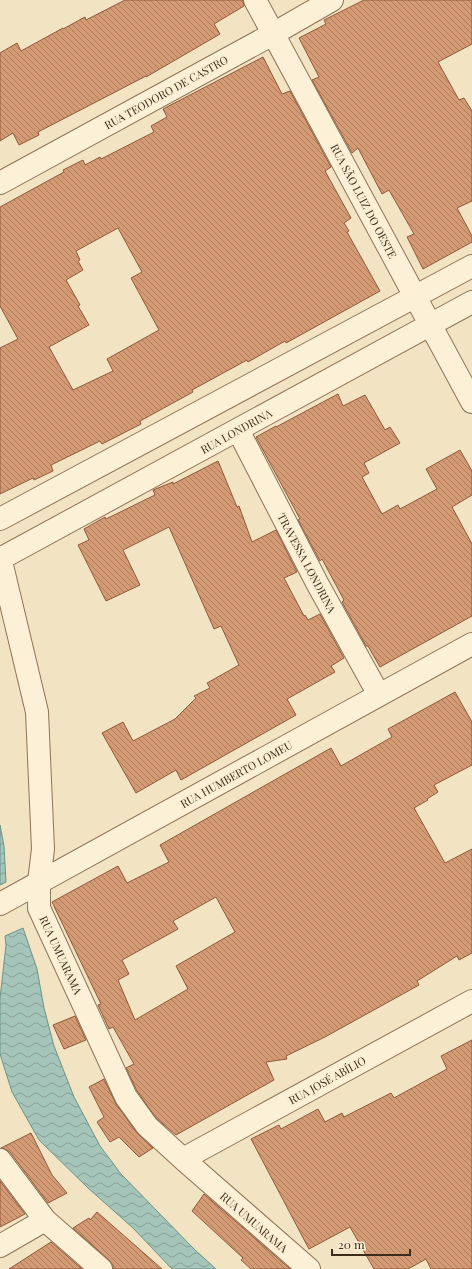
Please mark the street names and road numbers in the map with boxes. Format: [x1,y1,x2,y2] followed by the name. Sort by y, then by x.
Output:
[102,52,230,132] street label: RUA TEODORO DE CASTRO
[327,141,401,261] street label: RUA SÃO LUIZ DO OESTE
[198,405,274,457] street label: RUA LONDRINA
[274,510,340,616] street label: TRAVESSA LONDRINA
[177,737,295,811] street label: RUA HUMBERTO LOMEU
[36,913,86,997] street label: RUA UMUARAMA
[286,1053,368,1107] street label: RUA JOSÉ ABÍLIO
[217,1188,291,1256] street label: RUA UMUARAMA

